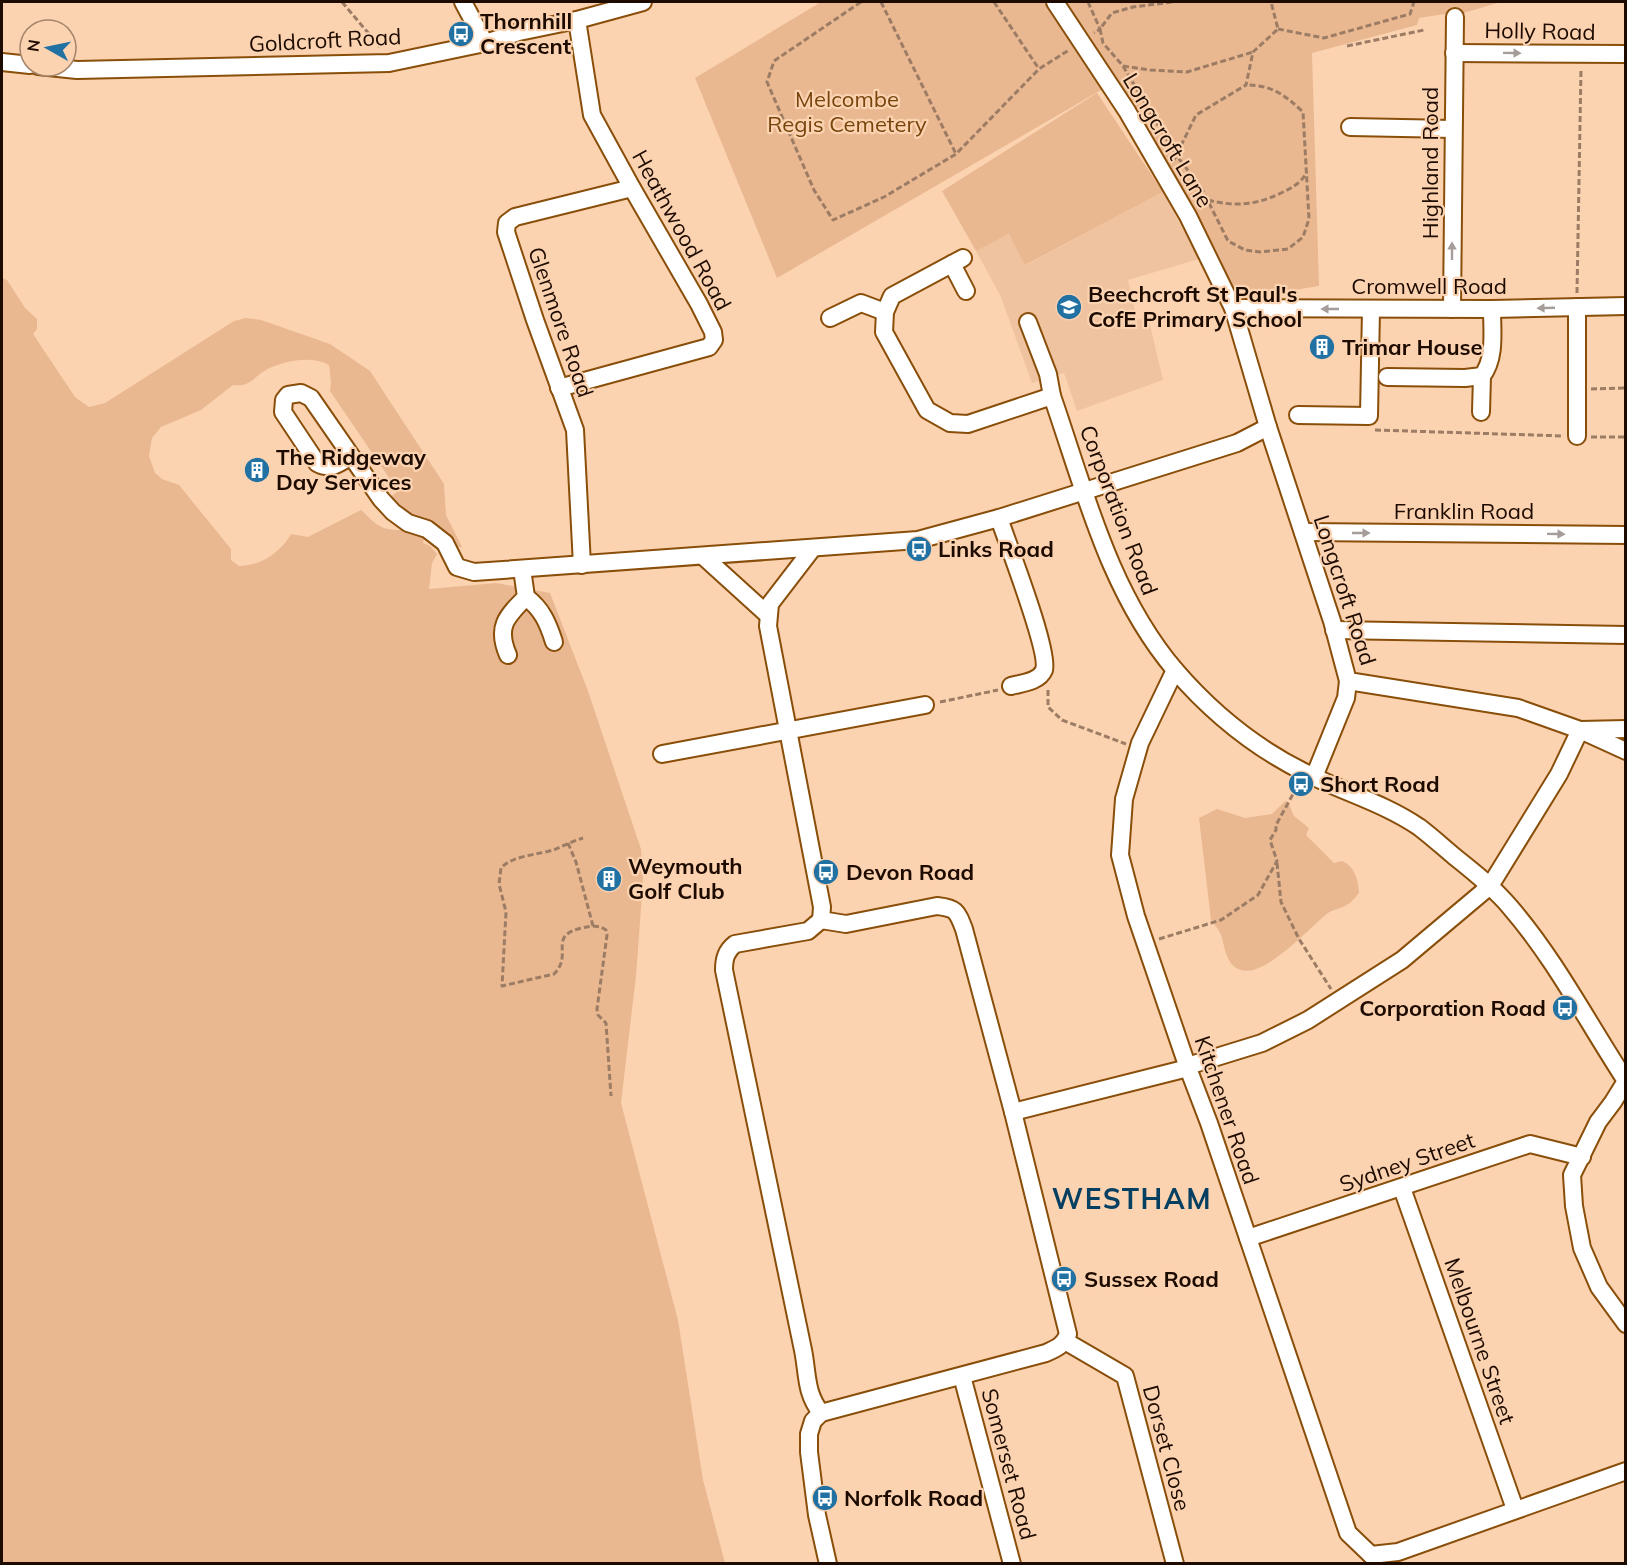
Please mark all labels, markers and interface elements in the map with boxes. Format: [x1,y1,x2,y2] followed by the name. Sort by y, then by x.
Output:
[480,7,572,60] place label: Thornhill Crescent
[1484,16,1596,46] street label: Holly Road
[18,18,78,78] north arrow
[446,19,476,49] bus stop icon: Thornhill Crescent
[248,22,402,58] street label: Goldcroft Road
[22,38,44,53] text: N
[1503,48,1522,58] one-way arrow
[1117,68,1219,212] street label: Longcroft Lane
[767,85,927,138] park label: Melcombe Regis Cemetery
[1416,87,1444,239] street label: Highland Road
[626,145,738,315] street label: Heathwood Road
[1447,241,1457,260] one-way arrow
[522,243,600,401] street label: Glenmore Road
[1351,272,1507,300] street label: Cromwell Road
[1088,280,1302,333] place label: Beechcroft St Paul's CofE Primary School
[1054,292,1084,322] school or university icon: Beechcroft St Paul's CofE Primary School
[1537,303,1556,313] one-way arrow
[1321,304,1340,313] one-way arrow
[1307,332,1337,362] building icon: Trimar House
[1342,333,1483,361] place label: Trimar House
[1074,421,1164,599] street label: Corporation Road
[276,443,426,496] place label: The Ridgeway Day Services
[242,455,272,485] building icon: The Ridgeway Day Services
[1394,497,1534,525] street label: Franklin Road
[1308,511,1382,669] street label: Longcroft Road
[1352,528,1371,538] one-way arrow
[1547,530,1566,539] one-way arrow
[904,534,934,564] bus stop icon: Links Road
[938,535,1054,563] place label: Links Road
[1286,769,1316,799] bus stop icon: Short Road
[1320,770,1440,798] place label: Short Road
[628,852,743,905] place label: Weymouth Golf Club
[811,857,841,887] bus stop icon: Devon Road
[846,858,974,886] place label: Devon Road
[594,864,624,894] building icon: Weymouth Golf Club
[1550,993,1580,1023] bus stop icon: Corporation Road
[1359,994,1546,1022] place label: Corporation Road
[1189,1032,1265,1188] street label: Kitchener Road
[1336,1126,1479,1198] street label: Sydney Street
[1052,1181,1212,1216] district label: WESTHAM
[1438,1254,1522,1428] street label: Melbourne Street
[1049,1264,1079,1294] bus stop icon: Sussex Road
[1084,1265,1219,1293] place label: Sussex Road
[1137,1382,1197,1514] street label: Dorset Close
[975,1385,1043,1543] street label: Somerset Road
[810,1483,840,1513] bus stop icon: Norfolk Road
[844,1484,983,1512] place label: Norfolk Road

